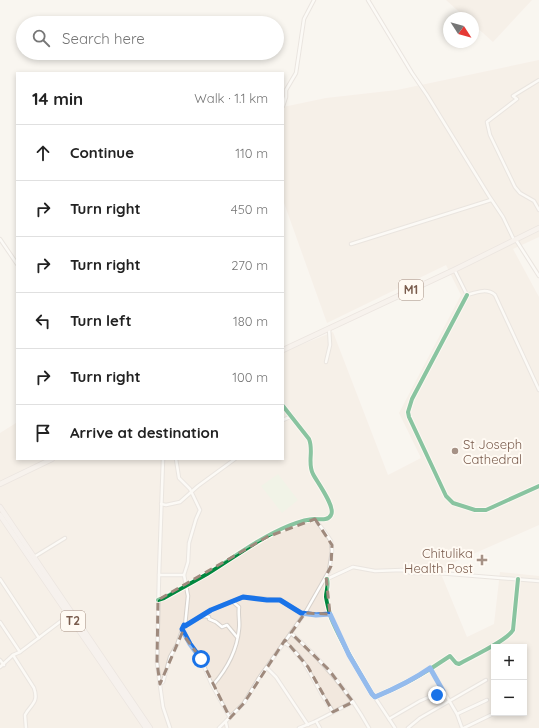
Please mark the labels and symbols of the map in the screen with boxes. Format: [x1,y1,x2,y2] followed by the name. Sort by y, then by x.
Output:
[443,12,479,48] north arrow
[399,280,423,300] road number: M1
[463,436,522,467] place label: St Joseph Cathedral
[450,446,460,456] marker: St Joseph Cathedral
[404,545,473,576] place label: Chitulika Health Post
[476,554,488,566] marker: Chitulika Health Post
[61,611,85,631] road number: T2
[192,650,210,668] route start
[428,686,446,704] route end

